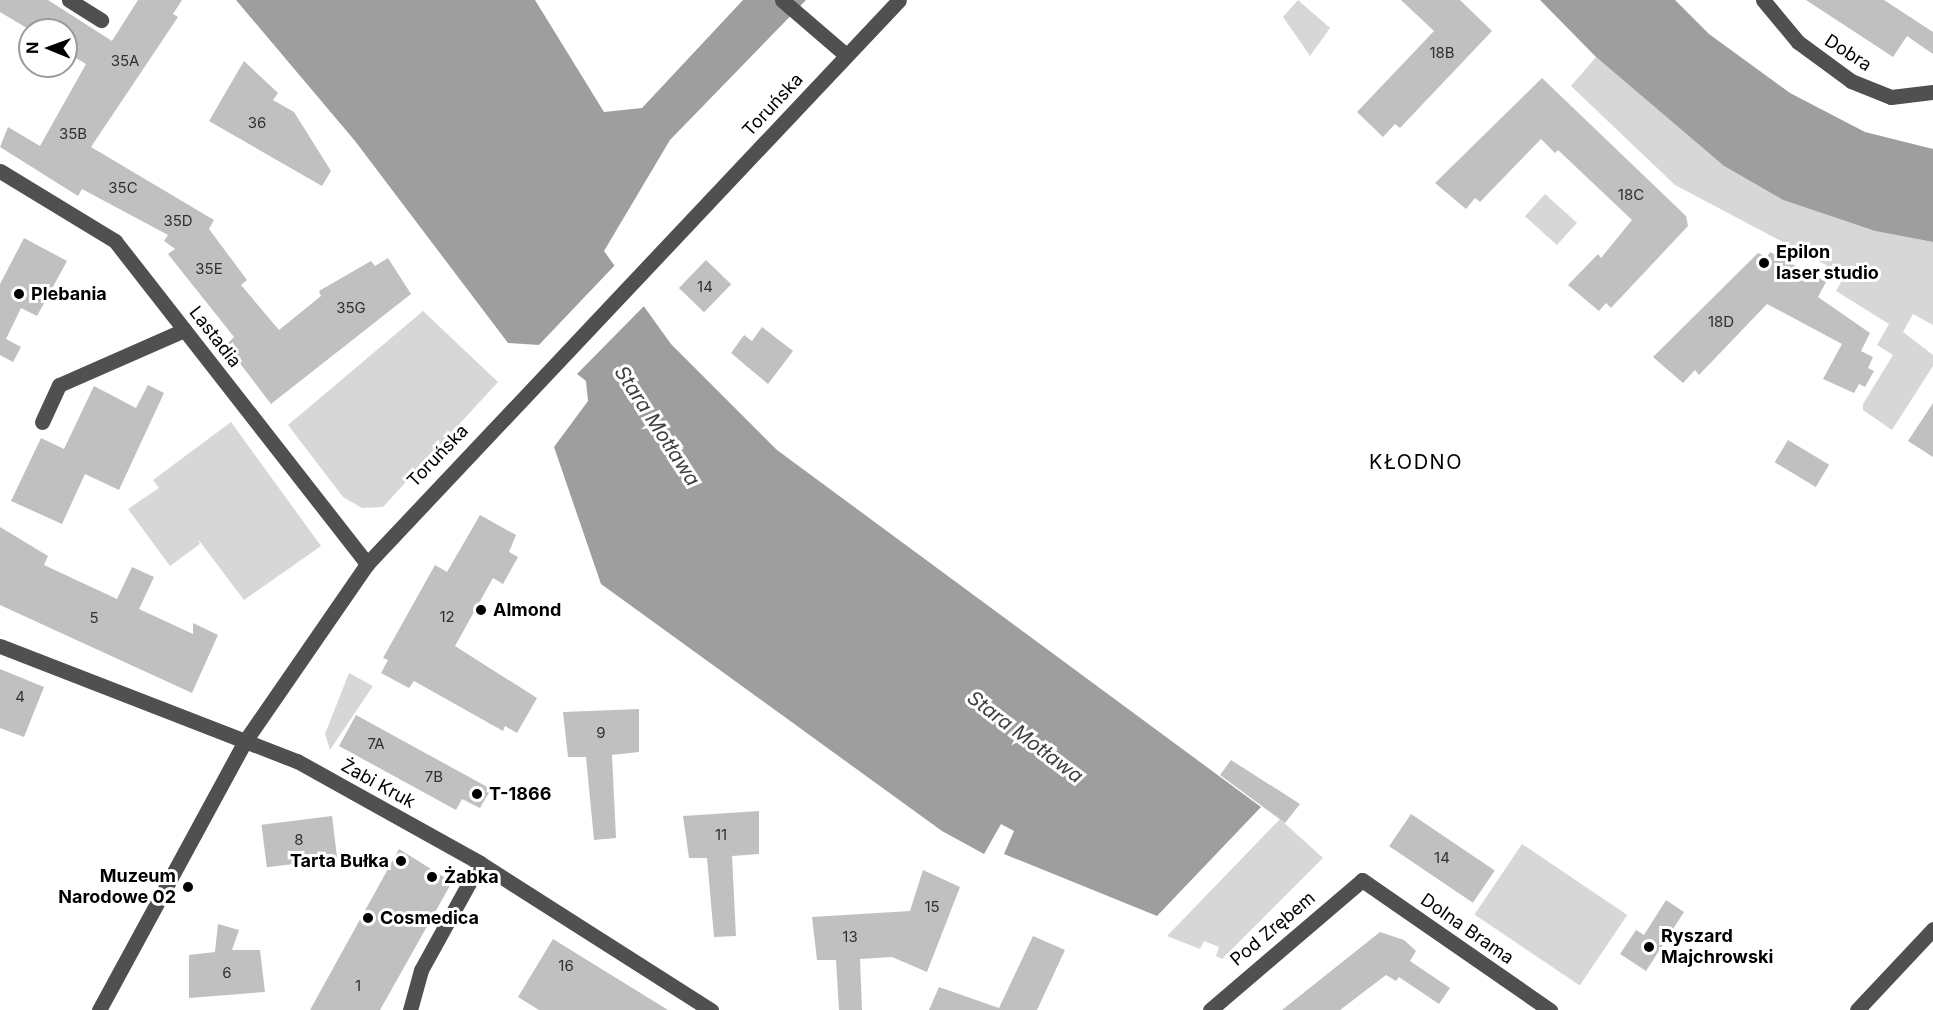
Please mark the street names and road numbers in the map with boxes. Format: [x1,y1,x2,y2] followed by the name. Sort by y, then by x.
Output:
[1820,30,1876,76] street label: Dobra
[738,69,808,141] street label: Toruńska
[185,302,245,372] street label: Lastadia
[403,420,473,492] street label: Toruńska
[337,755,419,813] street label: Żabi Kruk
[1226,887,1320,971] street label: Pod Zrębem
[1416,889,1518,969] street label: Dolna Brama

